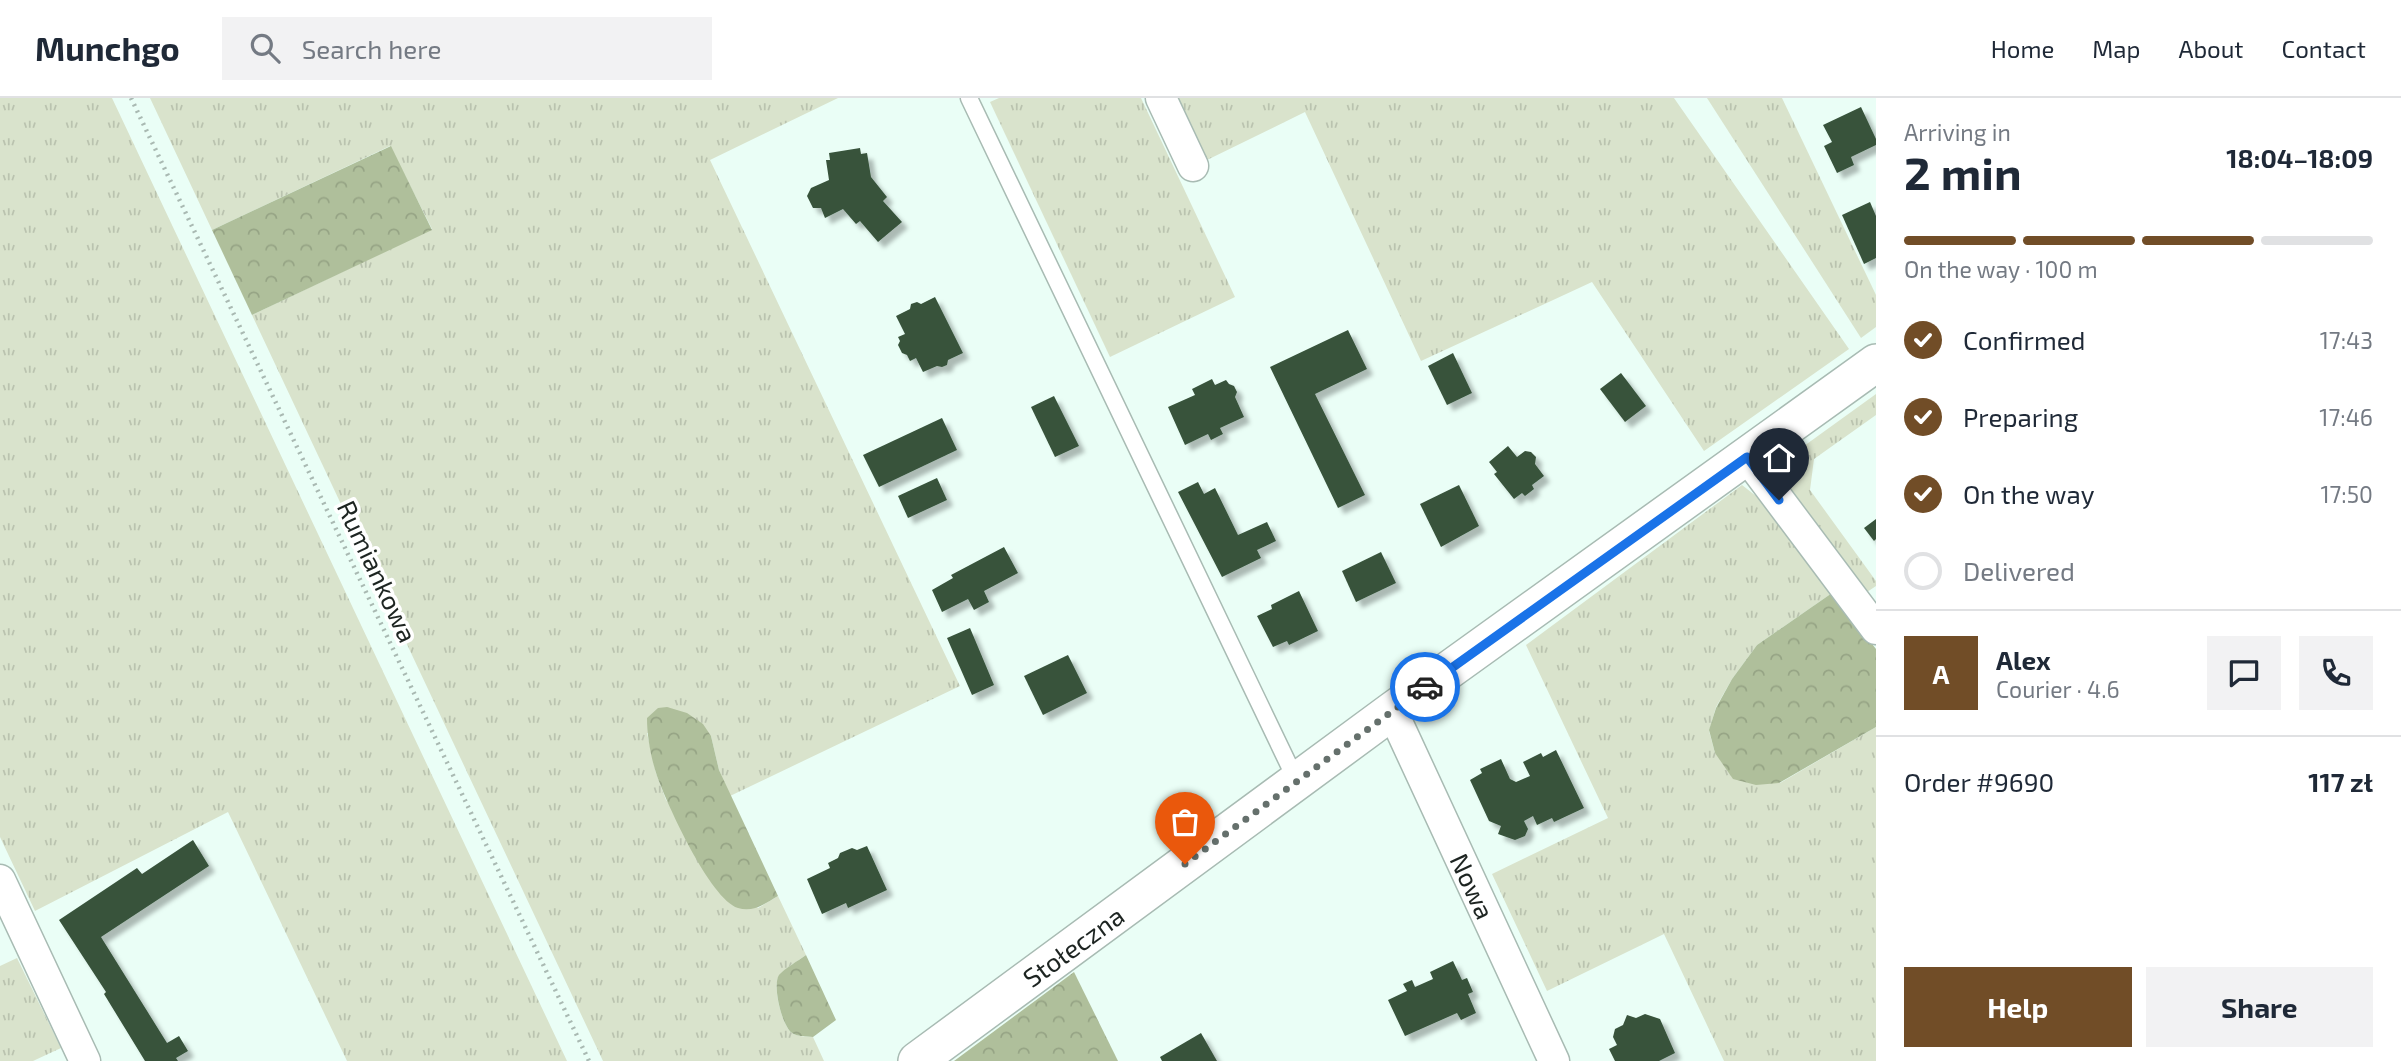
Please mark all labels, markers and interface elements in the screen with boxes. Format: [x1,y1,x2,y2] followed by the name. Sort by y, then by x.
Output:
[222,17,712,80] search box
[35,28,180,68] text: Munchgo
[246,29,284,67] icon: search
[302,33,441,64] text: Search here
[1991,34,2054,63] text: Home
[2092,34,2140,63] text: Map
[2178,34,2244,63] text: About
[2282,34,2366,63] text: Contact
[1904,118,2011,146] text: Arriving in
[2226,142,2373,173] text: 18:04–18:09
[1904,144,2022,199] text: 2 min
[1904,255,2098,283] text: On the way · 100 m
[1904,321,1942,359] icon: check
[1963,324,2086,355] text: Confirmed
[2320,326,2373,354] text: 17:43
[1904,398,1942,436] icon: check
[1963,401,2078,432] text: Preparing
[2319,403,2373,431] text: 17:46
[1749,428,1809,500] pin
[1760,439,1798,477] icon: home
[1904,475,1942,513] icon: check
[1963,478,2094,509] text: On the way
[2320,480,2373,508] text: 17:50
[332,495,424,647] street label: Rumiankowa
[1963,555,2075,586] text: Delivered
[2207,636,2281,710] button: chat
[2299,636,2373,710] button: phone
[1996,644,2051,675] text: Alex
[1390,652,1460,722] courier
[1933,658,1949,689] text: A
[1406,668,1444,706] icon: car
[1996,675,2120,703] text: Courier · 4.6
[1904,766,2054,797] text: Order #9690
[2308,766,2373,797] text: 117 zł
[1155,792,1215,864] pin
[1166,803,1204,841] icon: bag
[1444,848,1502,924] street label: Nowa
[1017,899,1129,993] street label: Stołeczna
[1904,967,2132,1047] button: Help
[2146,967,2373,1047] button: Share

